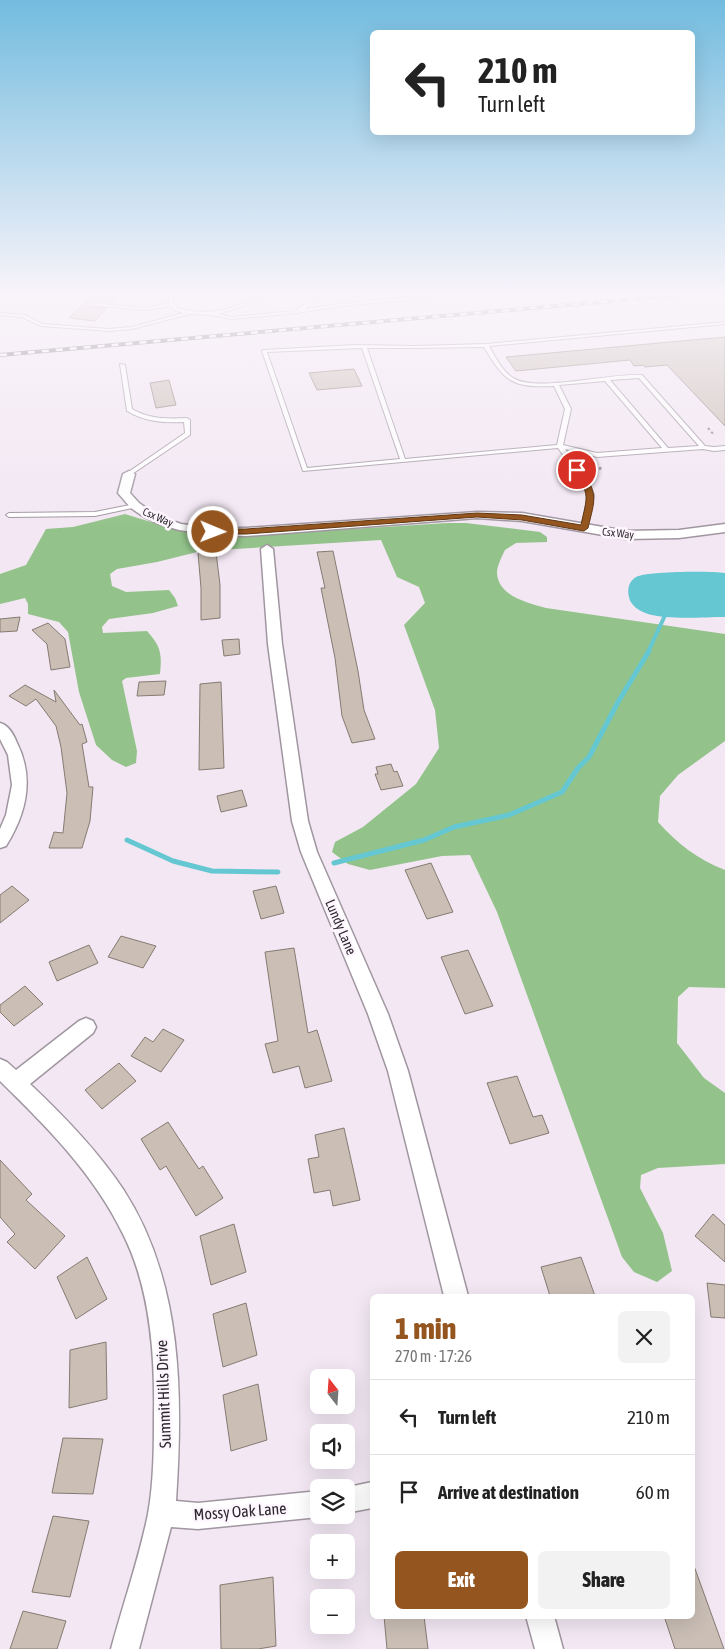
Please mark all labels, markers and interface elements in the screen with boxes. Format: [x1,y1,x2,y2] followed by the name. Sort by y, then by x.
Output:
[395,50,460,115] icon: left
[478,50,557,90] text: 210 m
[478,91,545,117] text: Turn left
[556,449,598,491] pin
[563,456,591,484] icon: arrive
[141,505,176,529] street label: Csx Way
[186,505,238,557] position arrow
[601,525,635,541] street label: Csx Way
[322,897,360,957] street label: Lundy Lane
[395,1311,456,1345] text: 1 min
[618,1311,670,1363] button: close
[152,1340,174,1448] street label: Summit Hills Drive
[395,1347,472,1365] text: 270 m · 17:26
[310,1369,355,1414] north arrow
[310,1369,355,1634] map controls
[395,1403,423,1431] icon: left
[438,1406,496,1428] text: Turn left
[627,1406,670,1428] text: 210 m
[310,1424,355,1469] button: sound
[395,1478,423,1506] icon: arrive
[310,1479,355,1524] button: layers
[438,1481,579,1503] text: Arrive at destination
[636,1481,670,1503] text: 60 m
[193,1499,287,1524] street label: Mossy Oak Lane
[310,1534,355,1579] button: +
[395,1551,528,1609] button: Exit
[538,1551,670,1609] button: Share
[310,1589,355,1634] button: −

